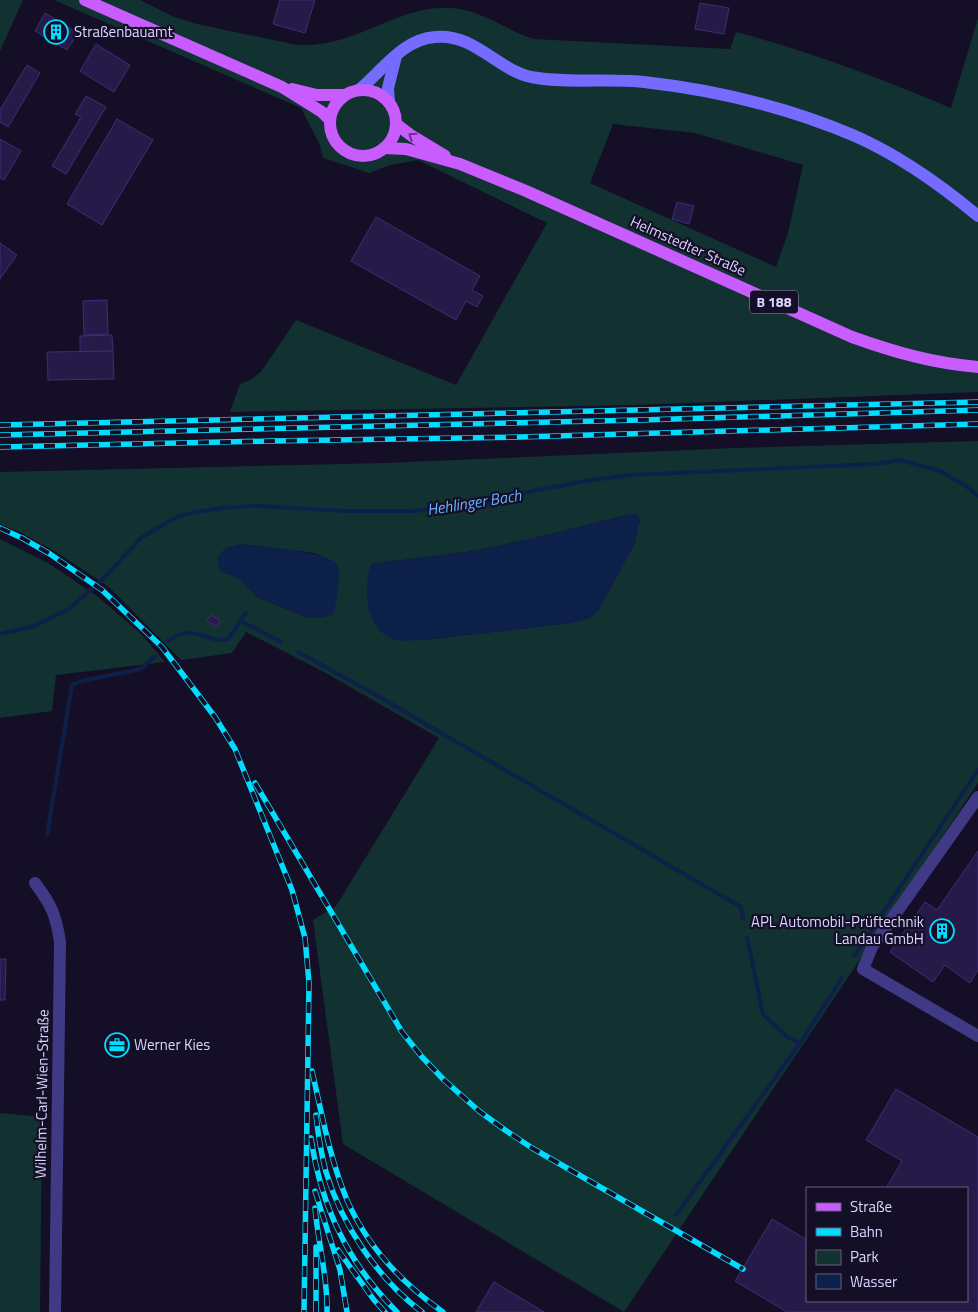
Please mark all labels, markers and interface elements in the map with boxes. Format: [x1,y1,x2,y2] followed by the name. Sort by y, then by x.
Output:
[43,19,69,45] building icon: Straßenbauamt
[74,20,174,43] place label: Straßenbauamt
[408,133,418,142] one-way arrow
[626,210,750,281] street label: Helmstedter Straße
[750,290,798,314] road number: B 188
[425,483,524,521] water label: Hehlinger Bach
[751,910,924,950] place label: APL Automobil-Prüftechnik Landau GmbH
[929,918,955,944] building icon: APL Automobil-Prüftechnik Landau GmbH
[29,1009,54,1179] street label: Wilhelm-Carl-Wien-Straße
[104,1032,130,1058] office icon: Werner Kies
[134,1033,210,1056] place label: Werner Kies
[806,1187,968,1302] legend
[850,1195,892,1218] text: Straße
[850,1220,883,1243] text: Bahn
[850,1245,879,1268] text: Park
[850,1270,897,1293] text: Wasser

